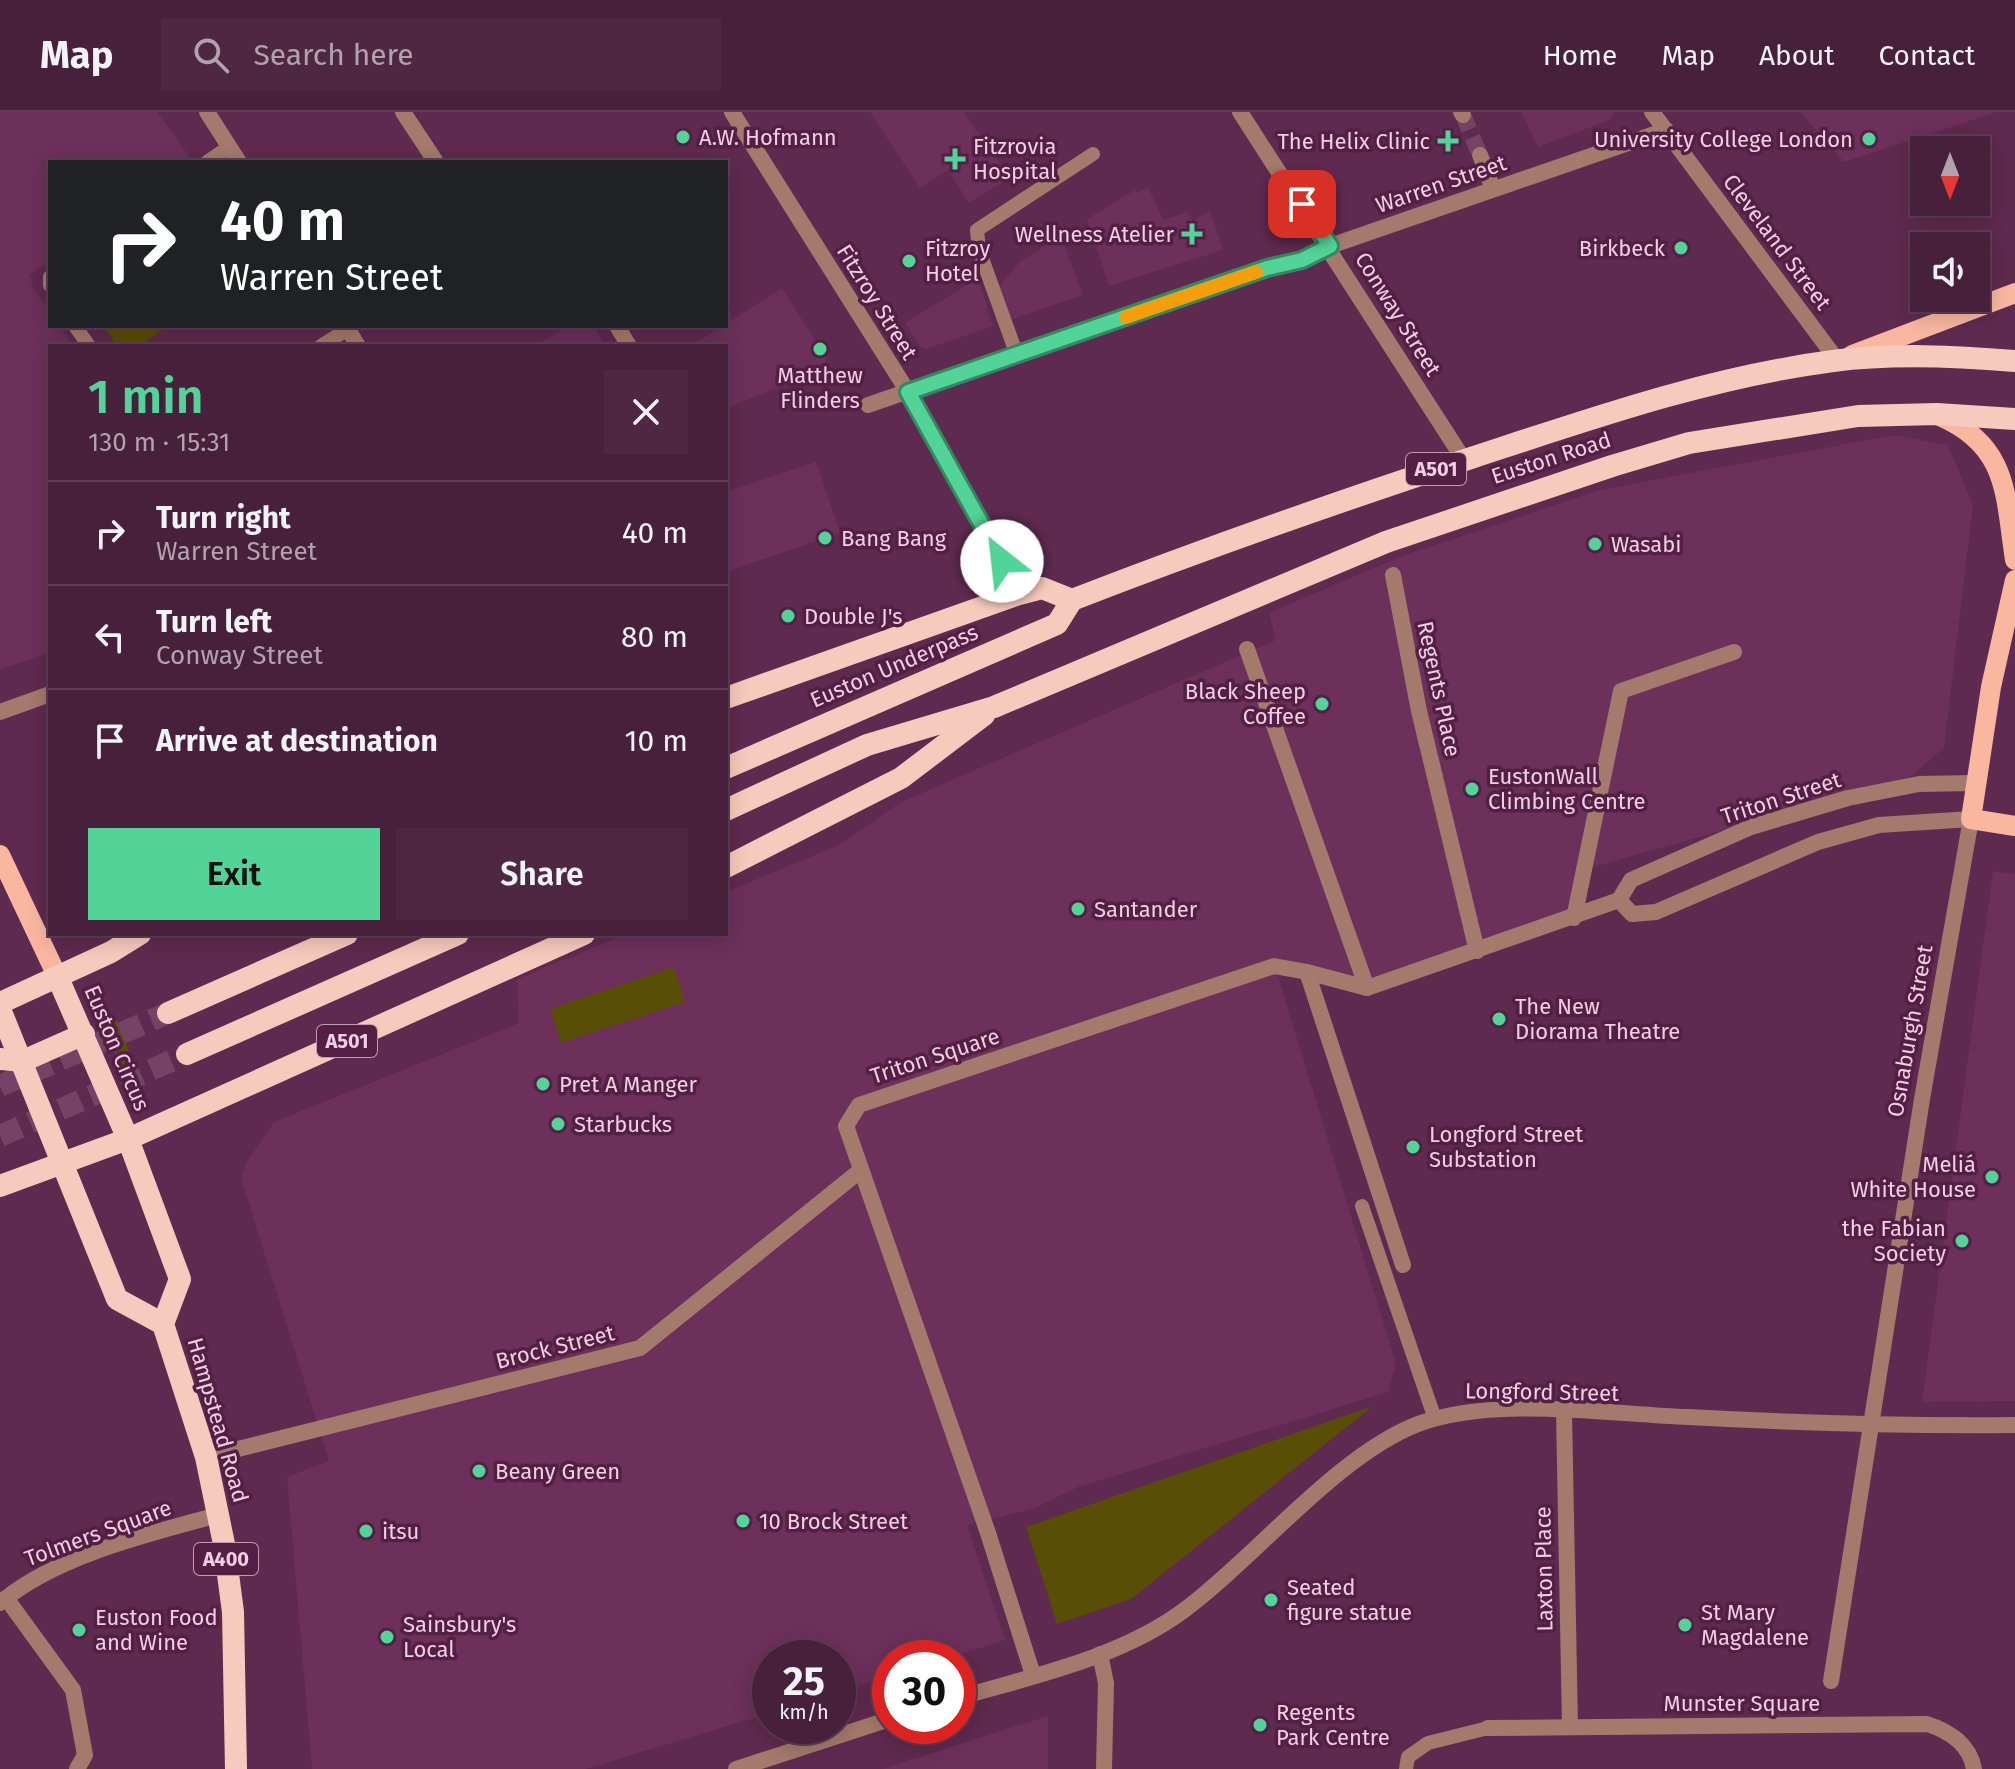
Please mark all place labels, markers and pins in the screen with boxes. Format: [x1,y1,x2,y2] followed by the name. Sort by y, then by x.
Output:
[699,124,837,151] place label: A.W. Hofmann
[1594,126,1853,153] place label: University College London
[674,128,692,146] marker: A.W. Hofmann
[1277,128,1430,155] place label: The Helix Clinic
[1437,130,1459,152] marker: The Helix Clinic
[1860,130,1878,148] marker: University College London
[973,133,1056,185] place label: Fitzrovia Hospital
[944,148,966,170] marker: Fitzrovia Hospital
[1268,170,1336,238] pin
[1015,221,1175,248] place label: Wellness Atelier
[1181,223,1203,245] marker: Wellness Atelier
[925,235,990,287] place label: Fitzroy Hotel
[1579,235,1666,262] place label: Birkbeck
[1672,239,1690,257] marker: Birkbeck
[900,252,918,270] marker: Fitzroy Hotel
[811,340,829,358] marker: Matthew Flinders
[777,362,863,414] place label: Matthew Flinders
[841,525,947,552] place label: Bang Bang
[816,529,834,547] marker: Bang Bang
[1611,531,1682,558] place label: Wasabi
[1586,535,1604,553] marker: Wasabi
[804,603,903,630] place label: Double J's
[779,607,797,625] marker: Double J's
[1185,678,1306,730] place label: Black Sheep Coffee
[1313,695,1331,713] marker: Black Sheep Coffee
[1488,763,1646,815] place label: EustonWall Climbing Centre
[1463,780,1481,798] marker: EustonWall Climbing Centre
[1094,896,1198,923] place label: Santander
[1069,900,1087,918] marker: Santander
[1515,993,1680,1045] place label: The New Diorama Theatre
[1490,1010,1508,1028] marker: The New Diorama Theatre
[559,1071,697,1098] place label: Pret A Manger
[534,1075,552,1093] marker: Pret A Manger
[574,1111,672,1138] place label: Starbucks
[549,1115,567,1133] marker: Starbucks
[1429,1121,1583,1173] place label: Longford Street Substation
[1404,1138,1422,1156] marker: Longford Street Substation
[1850,1151,1976,1203] place label: Meliá White House
[1983,1168,2001,1186] marker: Meliá White House
[1842,1215,1946,1267] place label: the Fabian Society
[1953,1232,1971,1250] marker: the Fabian Society
[495,1458,620,1485] place label: Beany Green
[470,1462,488,1480] marker: Beany Green
[759,1508,908,1535] place label: 10 Brock Street
[734,1512,752,1530] marker: 10 Brock Street
[382,1518,419,1545] place label: itsu
[357,1522,375,1540] marker: itsu
[1287,1574,1412,1626] place label: Seated figure statue
[1262,1591,1280,1609] marker: Seated figure statue
[1701,1599,1809,1651] place label: St Mary Magdalene
[95,1604,218,1656] place label: Euston Food and Wine
[403,1611,516,1663] place label: Sainsbury's Local
[1676,1616,1694,1634] marker: St Mary Magdalene
[70,1621,88,1639] marker: Euston Food and Wine
[378,1628,396,1646] marker: Sainsbury's Local
[1276,1699,1390,1751] place label: Regents Park Centre
[1251,1716,1269,1734] marker: Regents Park Centre

